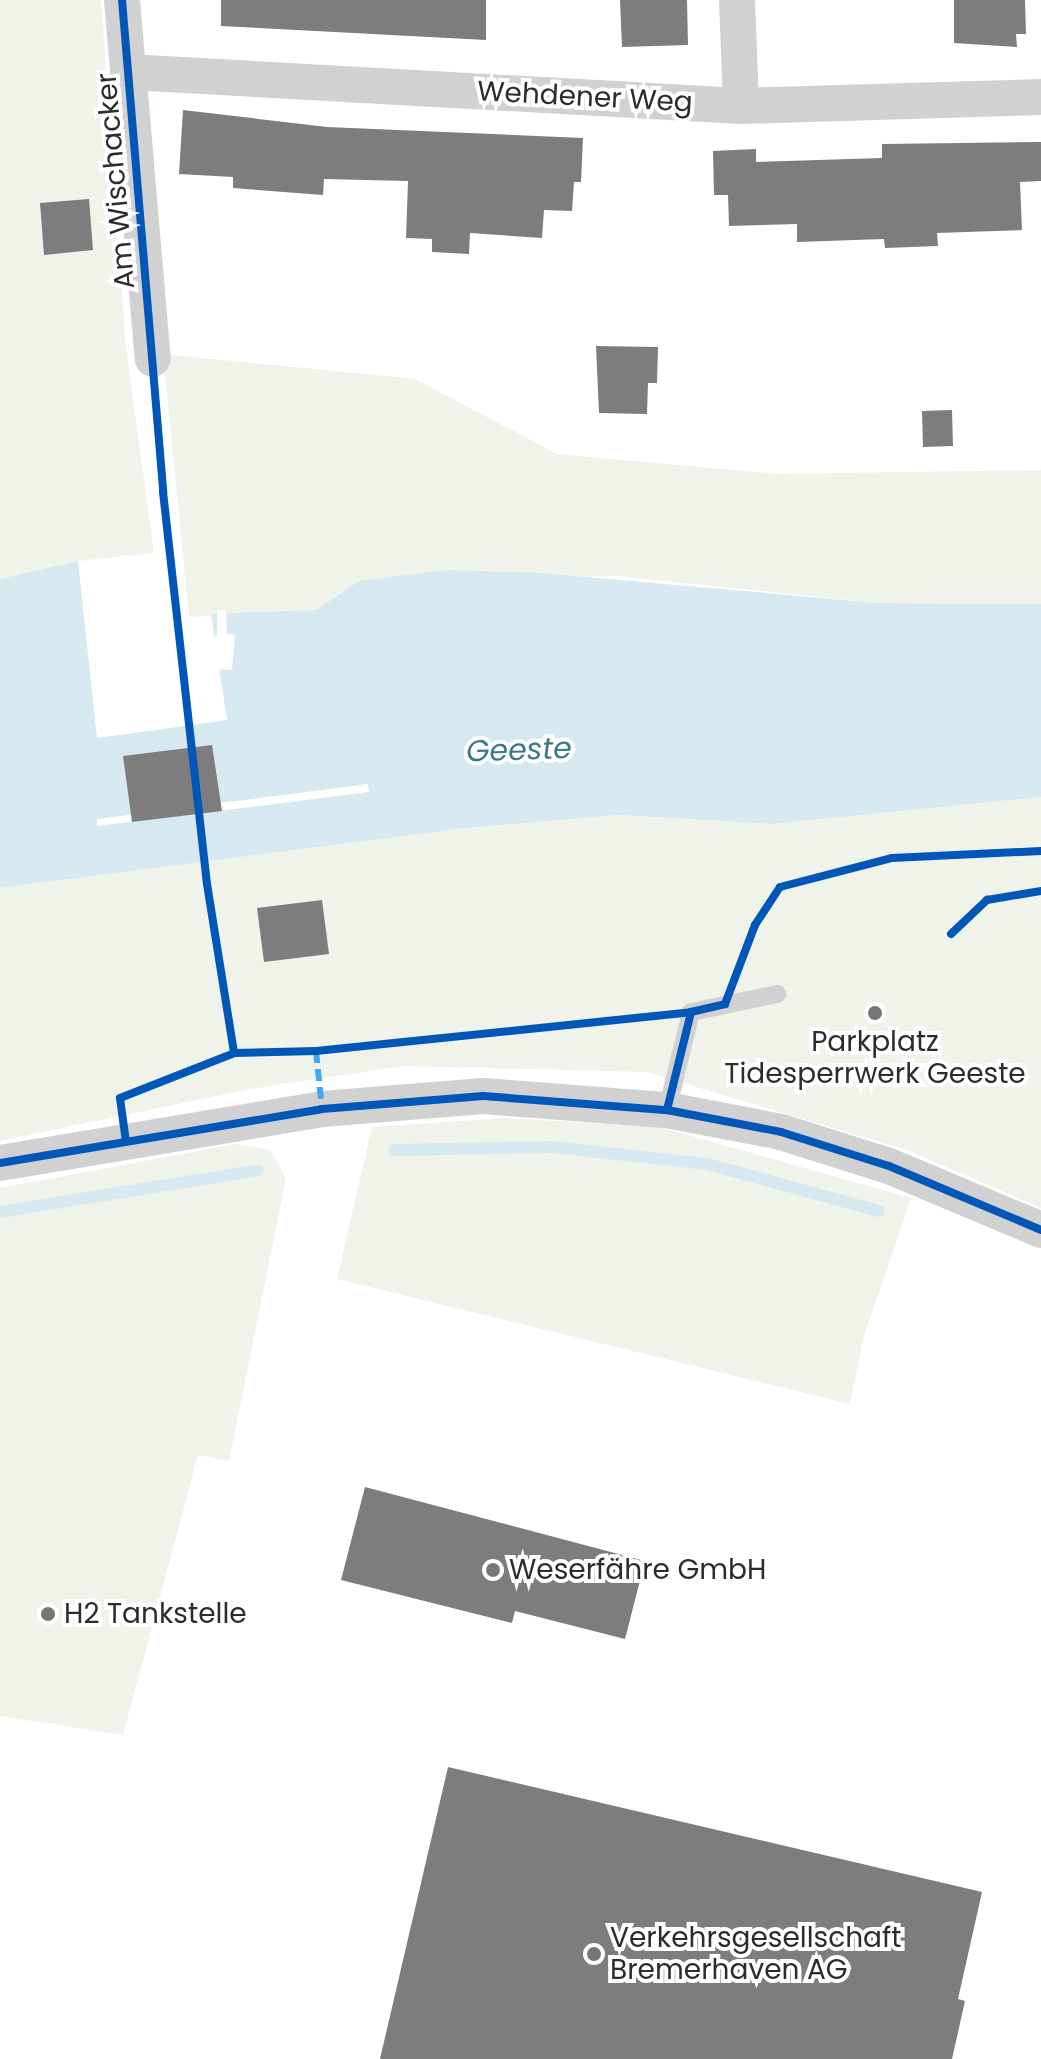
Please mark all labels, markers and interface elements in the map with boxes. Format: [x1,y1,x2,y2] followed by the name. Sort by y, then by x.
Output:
[90,71,142,291] street label: Am Wischacker
[476,75,694,119] street label: Wehdener Weg
[466,730,572,770] water label: Geeste
[866,1004,884,1022] marker: Parkplatz Tidesperrwerk Geeste
[724,1025,1026,1091] place label: Parkplatz Tidesperrwerk Geeste
[509,1553,766,1587] place label: Weserfähre GmbH
[484,1561,502,1579] marker: Weserfähre GmbH
[64,1597,247,1631] place label: H2 Tankstelle
[39,1605,57,1623] marker: H2 Tankstelle
[610,1921,901,1987] place label: Verkehrsgesellschaft Bremerhaven AG
[585,1945,603,1963] marker: Verkehrsgesellschaft Bremerhaven AG

